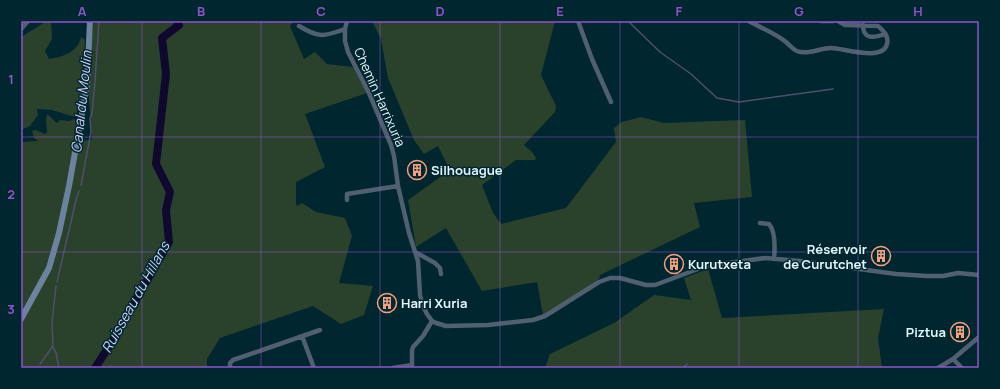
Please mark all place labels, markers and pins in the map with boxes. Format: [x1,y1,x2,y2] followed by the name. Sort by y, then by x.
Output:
[406,159,428,181] building icon: Silhouague
[431,161,503,179] place label: Silhouague
[783,240,867,273] place label: Réservoir de Curutchet
[870,245,892,267] building icon: Réservoir de Curutchet
[663,253,685,275] building icon: Kurutxeta
[688,255,751,273] place label: Kurutxeta
[376,292,398,314] building icon: Harri Xuria
[401,294,467,312] place label: Harri Xuria
[949,321,971,343] building icon: Piztua
[906,323,946,341] place label: Piztua

